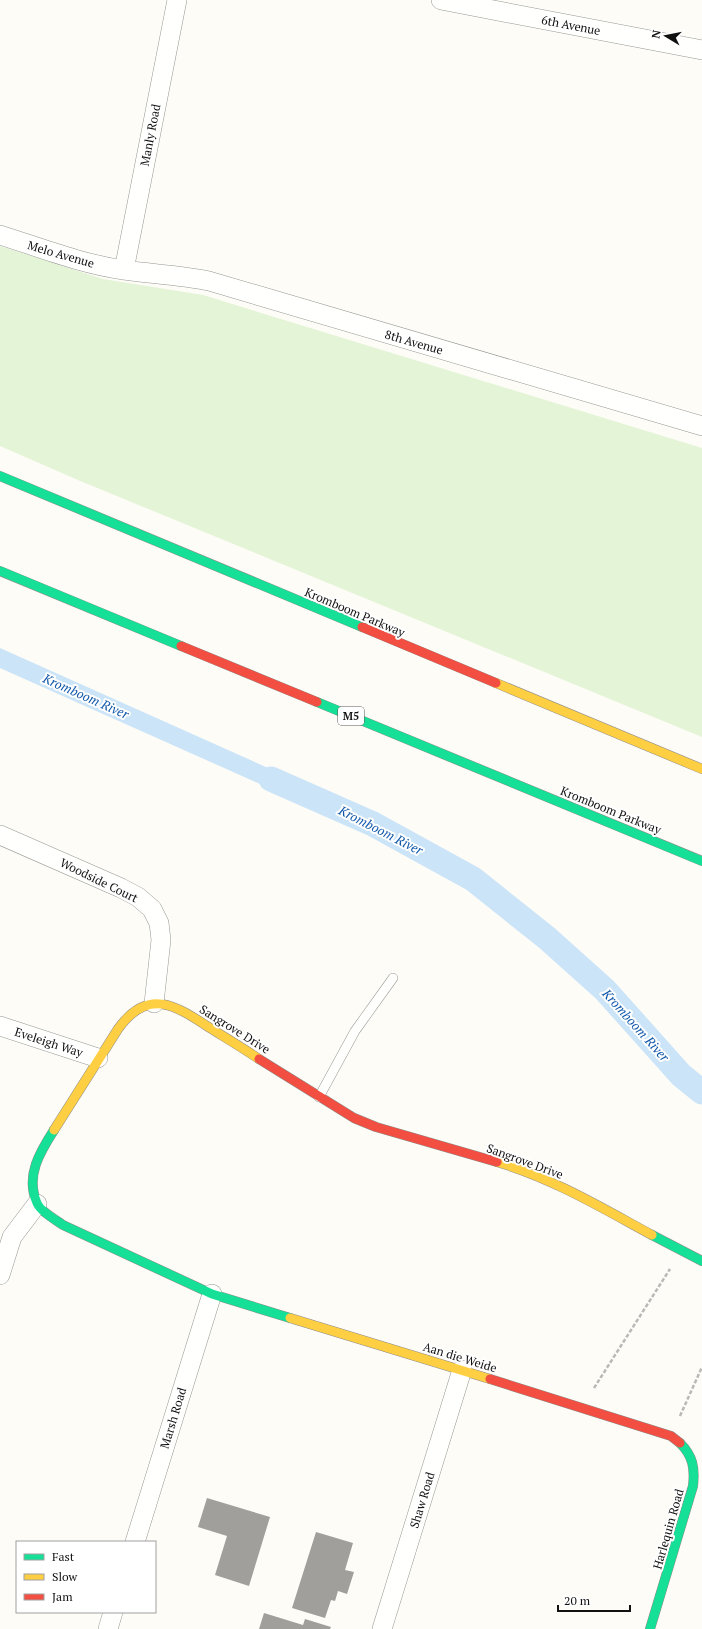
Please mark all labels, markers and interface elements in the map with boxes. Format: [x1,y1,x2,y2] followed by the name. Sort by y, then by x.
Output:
[540,12,602,38] street label: 6th Avenue
[646,16,686,56] north arrow
[649,28,664,40] text: N
[137,102,163,167] street label: Manly Road
[26,237,96,271] street label: Melo Avenue
[383,327,445,357] street label: 8th Avenue
[303,584,408,640] street label: Kromboom Parkway
[39,669,133,723] water label: Kromboom River
[338,707,364,725] road number: M5
[558,783,664,837] street label: Kromboom Parkway
[335,801,427,859] water label: Kromboom River
[58,855,141,906] street label: Woodside Court
[598,984,674,1066] water label: Kromboom River
[197,1001,273,1057] street label: Sangrove Drive
[13,1024,86,1060] street label: Eveleigh Way
[485,1140,565,1182] street label: Sangrove Drive
[421,1339,499,1375] street label: Aan die Weide
[157,1385,189,1450] street label: Marsh Road
[406,1470,438,1530] street label: Shaw Road
[649,1487,687,1571] street label: Harlequin Road
[16,1541,156,1613] legend
[52,1549,75,1564] text: Fast
[52,1569,78,1584] text: Slow
[558,1587,630,1613] scale bar
[52,1589,73,1604] text: Jam
[564,1593,591,1608] text: 20 m

